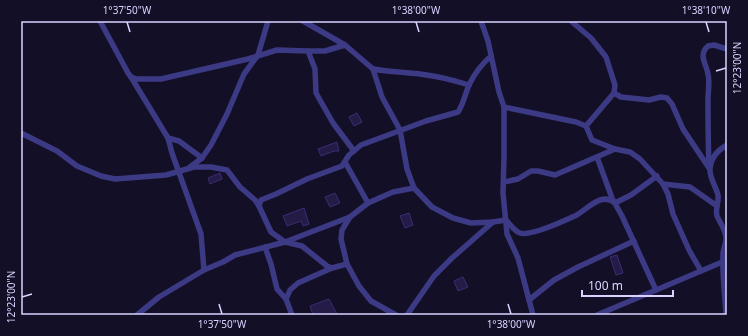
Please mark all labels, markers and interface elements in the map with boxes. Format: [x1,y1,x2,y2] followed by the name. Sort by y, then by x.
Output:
[103,3,152,17] text: 1°37'50"W
[392,3,441,17] text: 1°38'00"W
[682,3,731,17] text: 1°38'10"W
[730,42,744,94] text: 12°23'00"N
[4,271,18,323] text: 12°23'00"N
[582,272,673,298] scale bar
[588,277,623,294] text: 100 m
[198,317,247,331] text: 1°37'50"W
[487,317,536,331] text: 1°38'00"W

